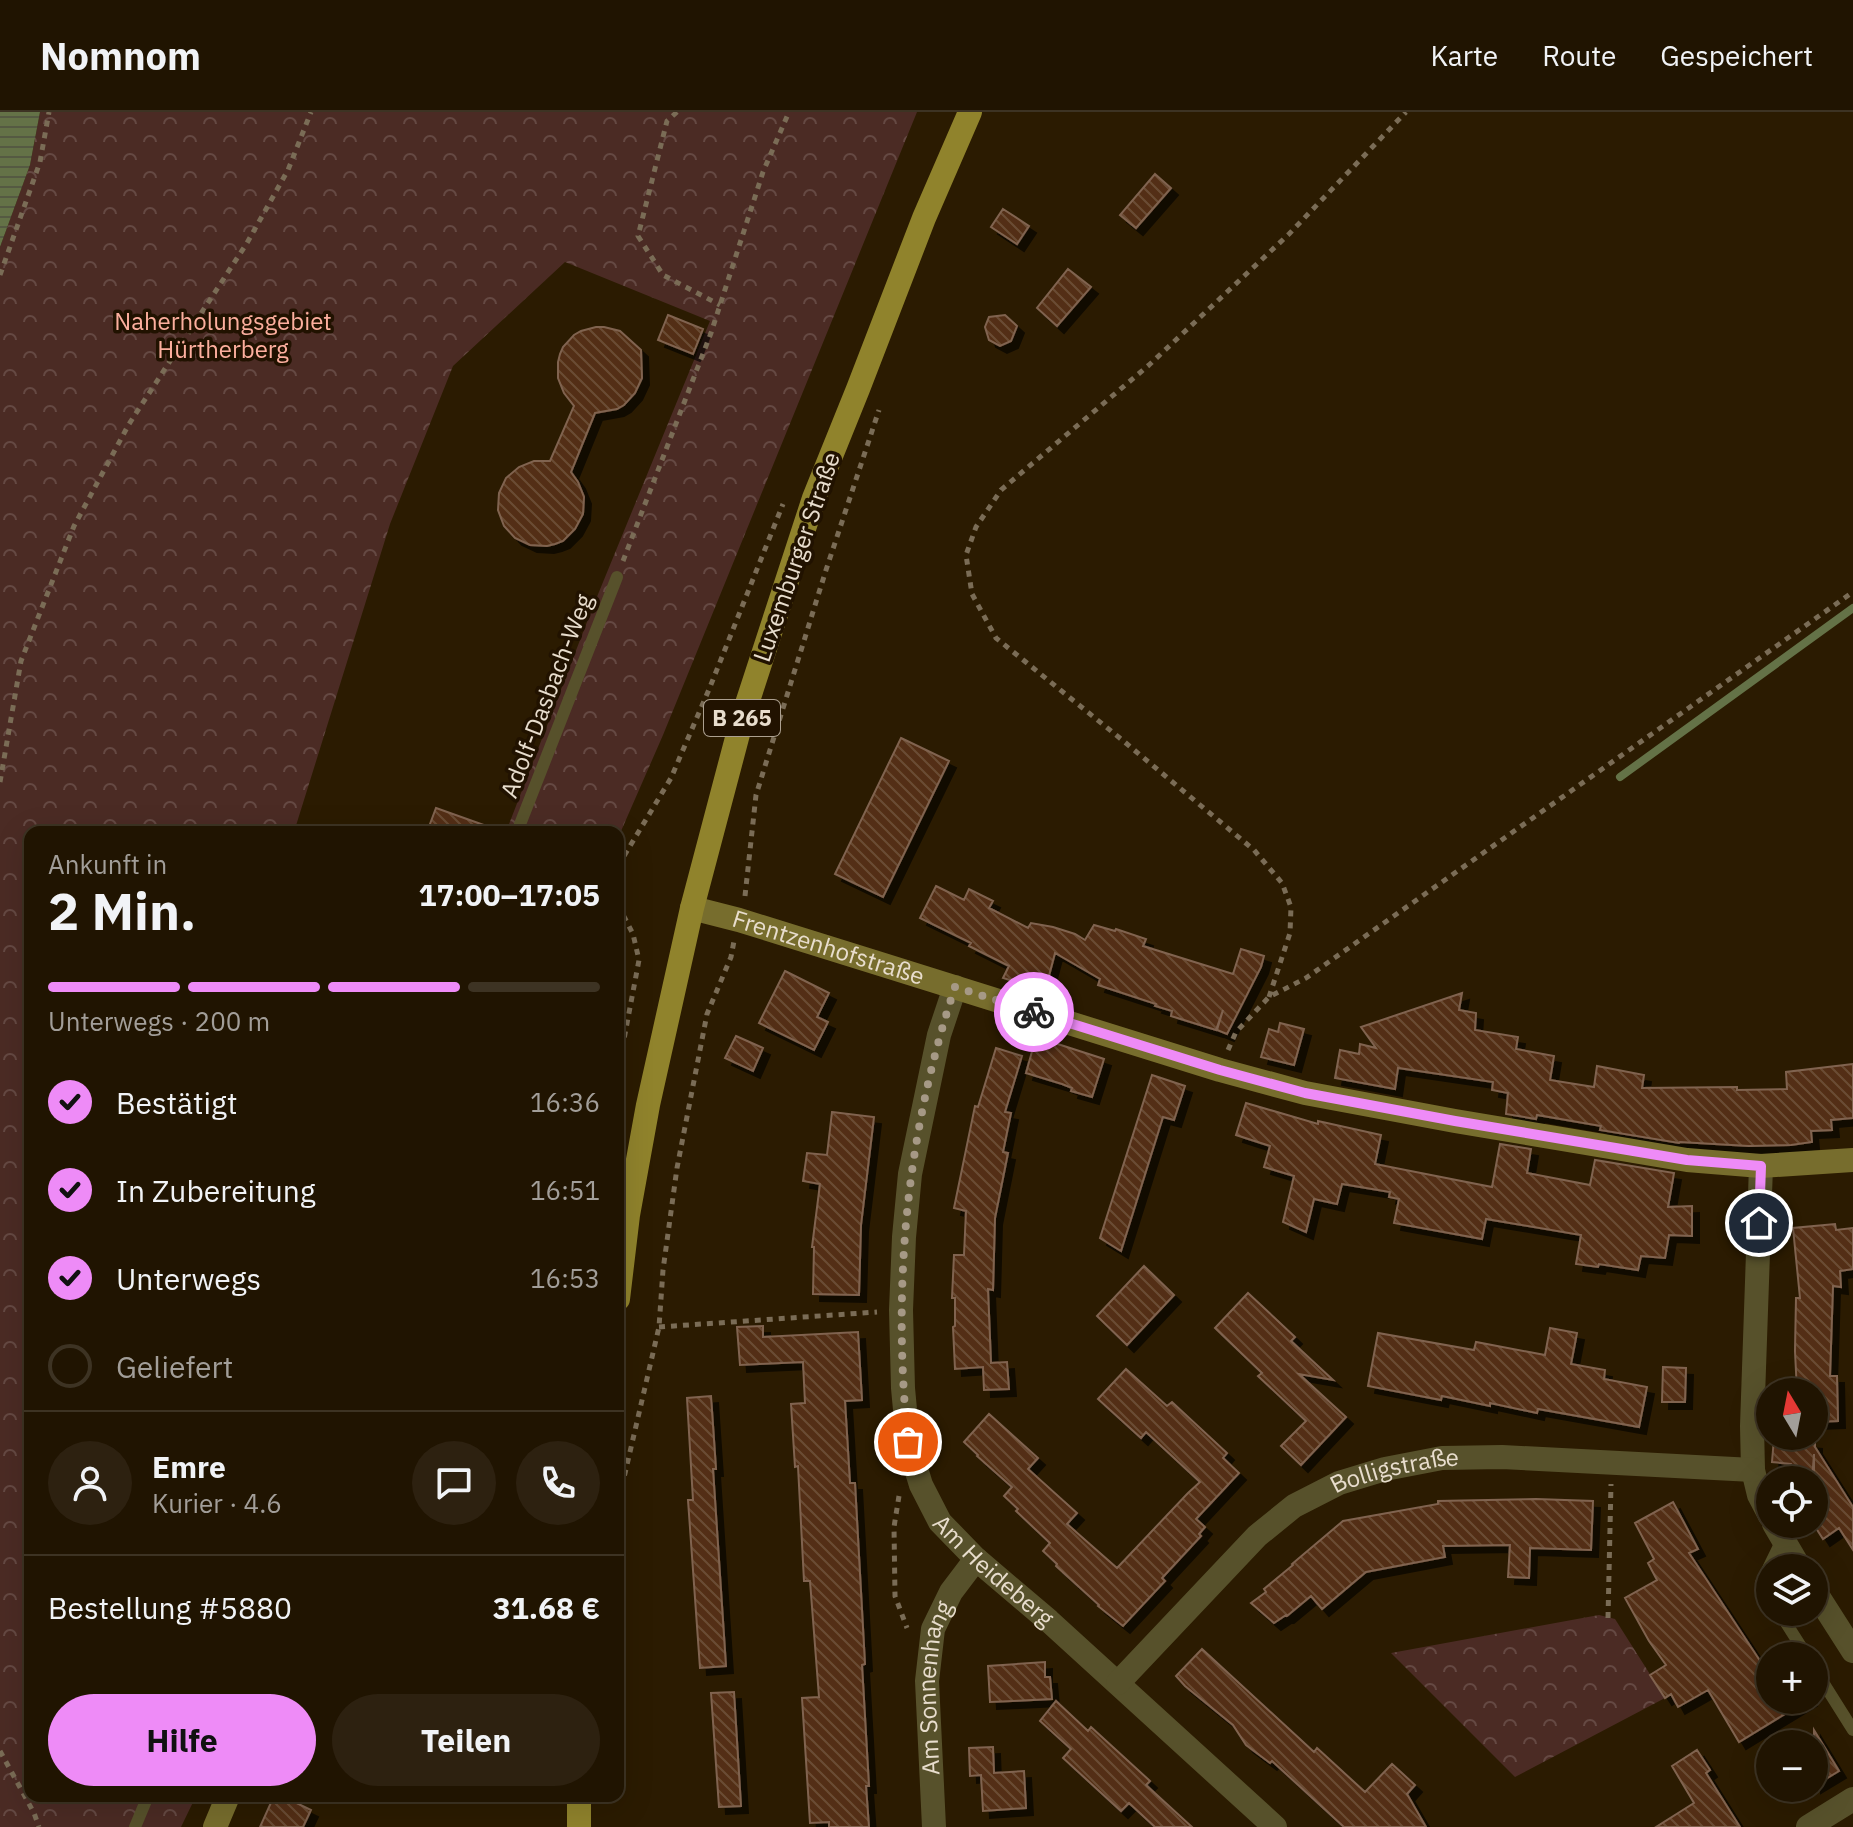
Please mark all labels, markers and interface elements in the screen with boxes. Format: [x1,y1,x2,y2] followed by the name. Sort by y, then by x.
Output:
[40,31,201,80] text: Nomnom
[1430,37,1498,74] text: Karte
[1542,37,1616,74] text: Route
[1660,37,1813,74] text: Gespeichert
[114,305,332,365] park label: Naherholungsgebiet Hürtherberg
[745,448,847,666] street label: Luxemburger Straße
[492,589,600,802] street label: Adolf-Dasbach-Weg
[704,700,780,736] road number: B 265
[48,847,167,881] text: Ankunft in
[419,875,600,914] text: 17:00–17:05
[48,877,196,944] text: 2 Min.
[729,902,929,992] street label: Frentzenhofstraße
[994,972,1074,1052] courier
[1012,990,1056,1034] icon: bike
[48,1004,270,1038] text: Unterwegs · 200 m
[48,1080,92,1124] icon: check
[116,1083,237,1122] text: Bestätigt
[530,1085,600,1119] text: 16:36
[48,1168,92,1212] icon: check
[116,1171,316,1210] text: In Zubereitung
[530,1173,600,1207] text: 16:51
[1725,1189,1793,1257] pin
[1737,1201,1781,1245] icon: home
[48,1256,92,1300] icon: check
[116,1259,261,1298] text: Unterwegs
[530,1261,600,1295] text: 16:53
[116,1347,233,1386] text: Geliefert
[1756,1378,1828,1450] north arrow
[1756,1378,1828,1802] map controls
[874,1408,942,1476] pin
[886,1420,930,1464] icon: bag
[48,1441,132,1525] button: person
[412,1441,496,1525] button: chat
[516,1441,600,1525] button: phone
[1324,1441,1459,1500] street label: Bolligstraße
[152,1447,226,1486] text: Emre
[1756,1466,1828,1538] button: locate
[152,1486,282,1520] text: Kurier · 4.6
[926,1507,1061,1634] street label: Am Heideberg
[1756,1554,1828,1626] button: layers
[48,1588,292,1627] text: Bestellung #5880
[493,1588,600,1627] text: 31.68 €
[910,1595,960,1776] street label: Am Sonnenhang
[1756,1642,1828,1714] button: +
[48,1694,316,1786] button: Hilfe
[332,1694,600,1786] button: Teilen
[1756,1730,1828,1802] button: −

